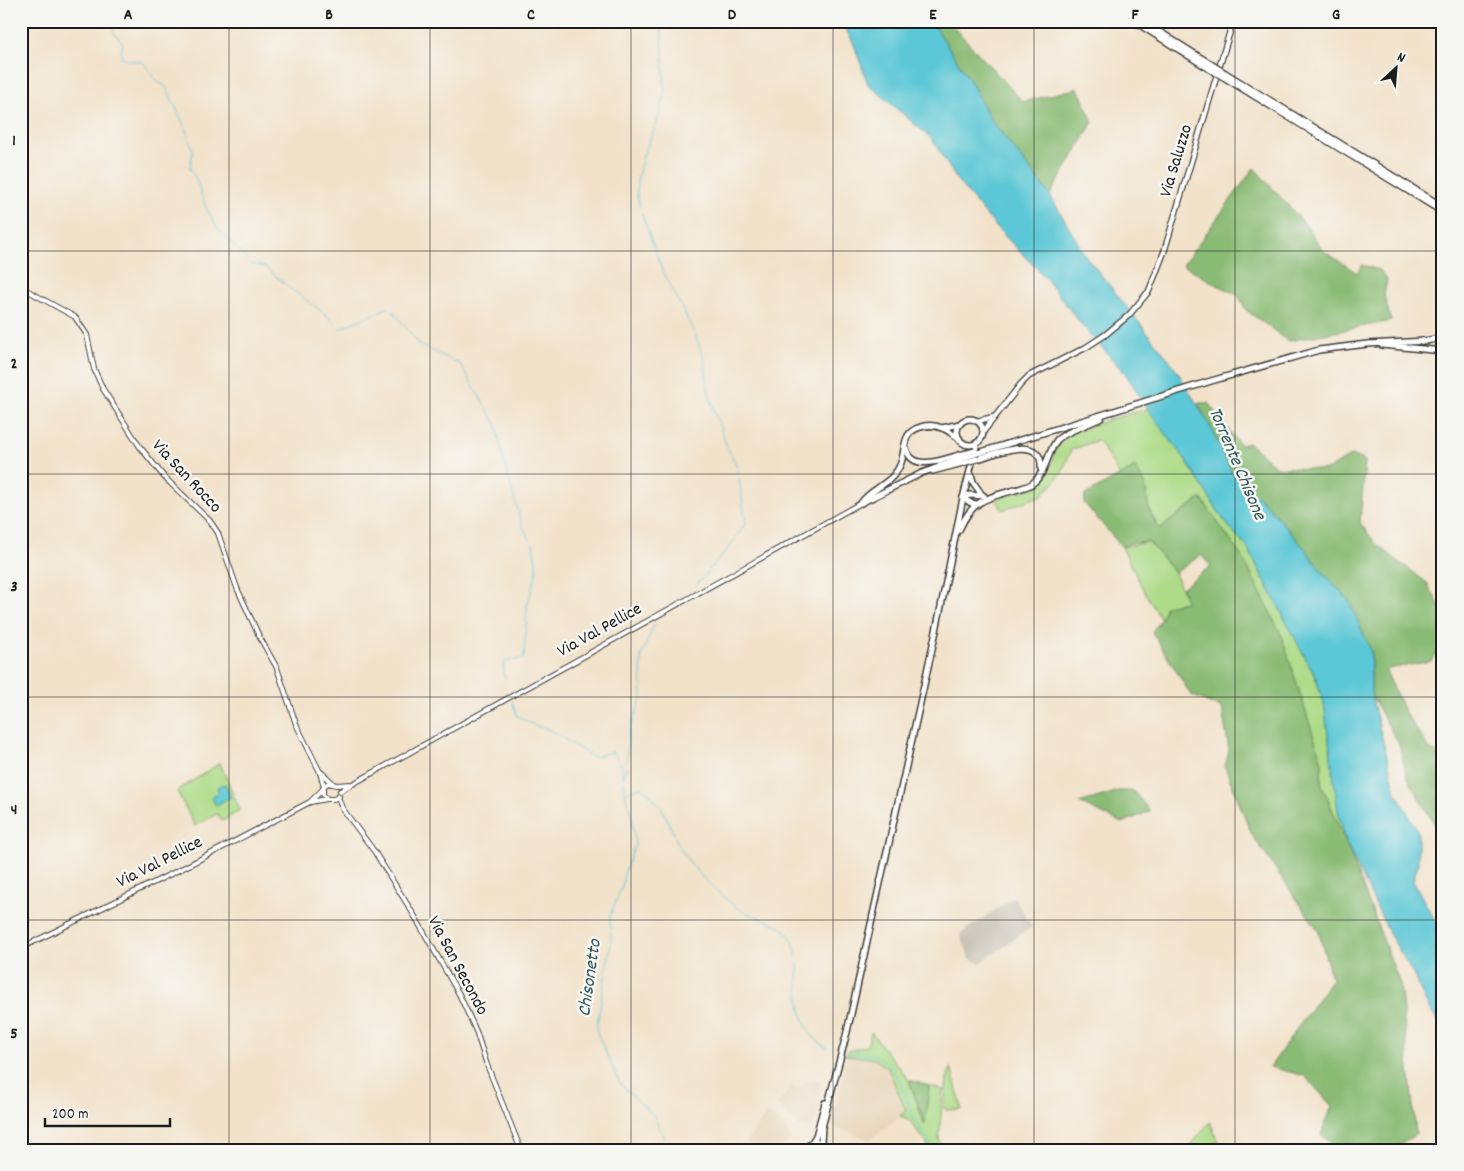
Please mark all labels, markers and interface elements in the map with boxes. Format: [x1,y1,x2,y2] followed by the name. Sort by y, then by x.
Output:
[124,4,133,27] text: A
[325,4,333,27] text: B
[527,4,535,27] text: C
[728,4,737,27] text: D
[929,4,937,27] text: E
[1131,4,1139,27] text: F
[1332,4,1340,27] text: G
[1372,42,1422,92] north arrow
[1393,48,1408,69] text: N
[1154,122,1200,200] street label: Via Saluzzo
[12,130,16,153] text: 1
[11,353,18,376] text: 2
[1200,403,1273,526] water label: Torrente Chisone
[145,435,227,519] street label: Via San Rocco
[10,576,18,599] text: 3
[553,597,647,665] street label: Via Val Pellice
[11,799,17,822] text: 4
[113,831,207,895] street label: Via Val Pellice
[420,912,494,1020] street label: Via San Secondo
[572,936,610,1018] water label: Chisonetto
[10,1023,18,1046] text: 5
[45,1096,170,1128] scale bar
[52,1104,89,1126] text: 200 m

